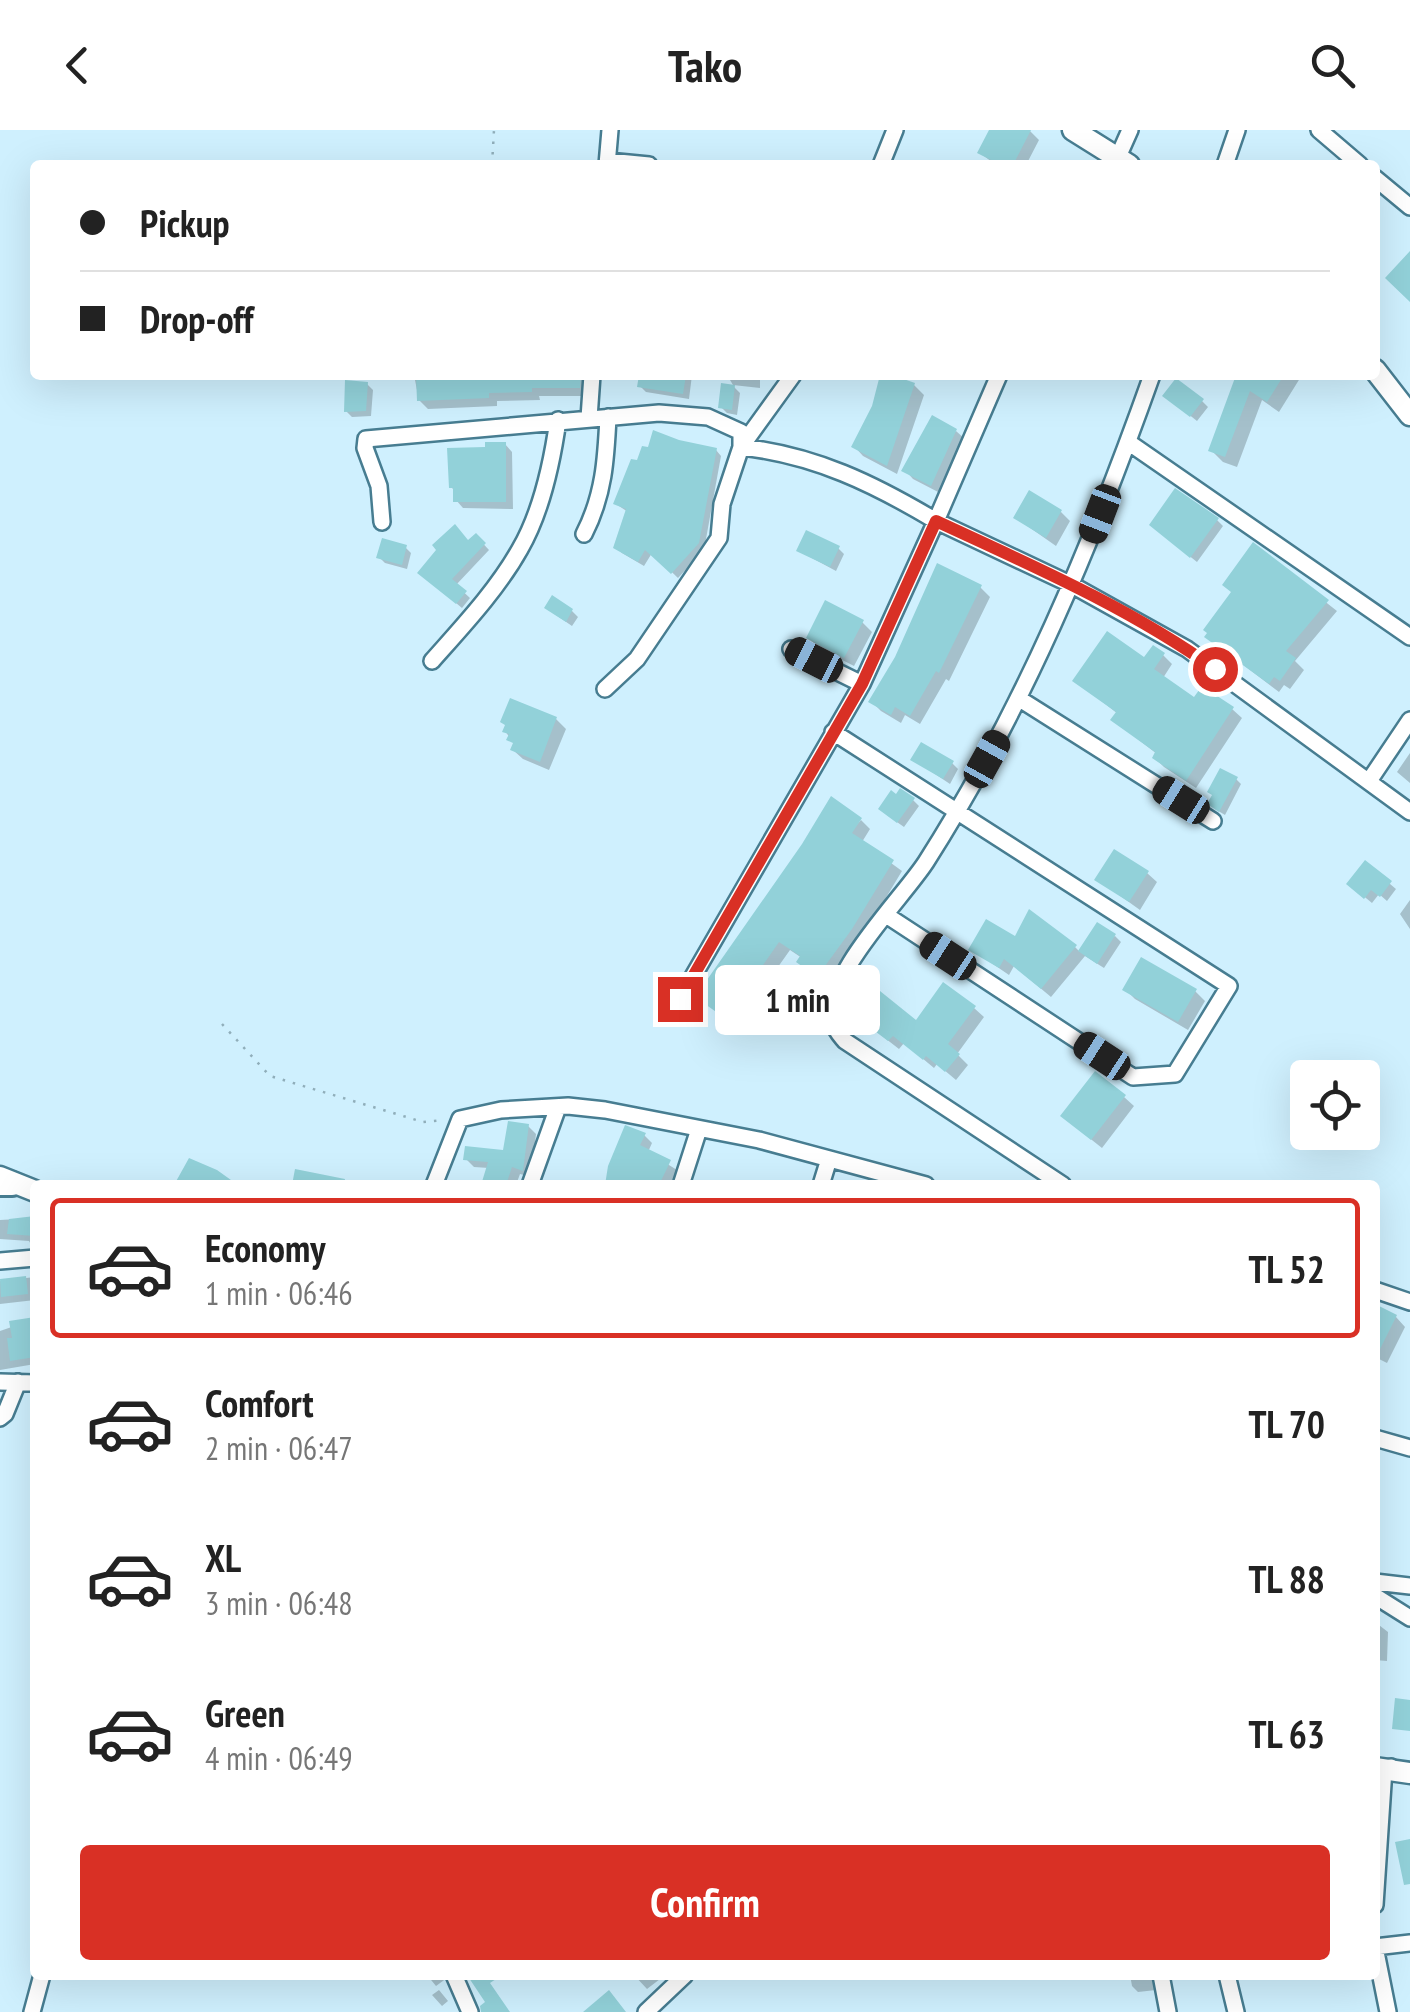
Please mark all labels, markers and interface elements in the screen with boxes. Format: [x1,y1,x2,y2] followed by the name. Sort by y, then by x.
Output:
[668,36,742,94] text: Tako
[50,38,105,93] icon: back
[1305,38,1360,93] icon: search
[140,198,230,247] text: Pickup
[140,294,254,343] text: Drop-off
[1075,481,1125,547] car
[780,633,848,687] car
[1193,647,1238,692] route start
[959,725,1015,793] car
[1148,771,1214,829] car
[915,927,981,985] car
[715,964,880,1034] callout: 1 min
[658,977,703,1022] route end
[765,979,830,1021] text: 1 min
[1069,1027,1135,1085] car
[1290,1060,1380,1150] map controls
[1290,1060,1380,1150] button: locate
[85,1223,175,1313] icon: car
[205,1223,325,1272] text: Economy
[1248,1244,1325,1293] text: TL 52
[205,1272,353,1314] text: 1 min · 06:46
[85,1378,175,1468] icon: car
[205,1378,314,1427] text: Comfort
[1248,1399,1325,1448] text: TL 70
[205,1427,353,1469] text: 2 min · 06:47
[85,1533,175,1623] icon: car
[205,1533,241,1582] text: XL
[1248,1554,1325,1603] text: TL 88
[205,1582,353,1624] text: 3 min · 06:48
[85,1688,175,1778] icon: car
[205,1688,285,1737] text: Green
[1248,1709,1325,1758] text: TL 63
[205,1737,353,1779] text: 4 min · 06:49
[80,1845,1330,1960] button: Confirm

